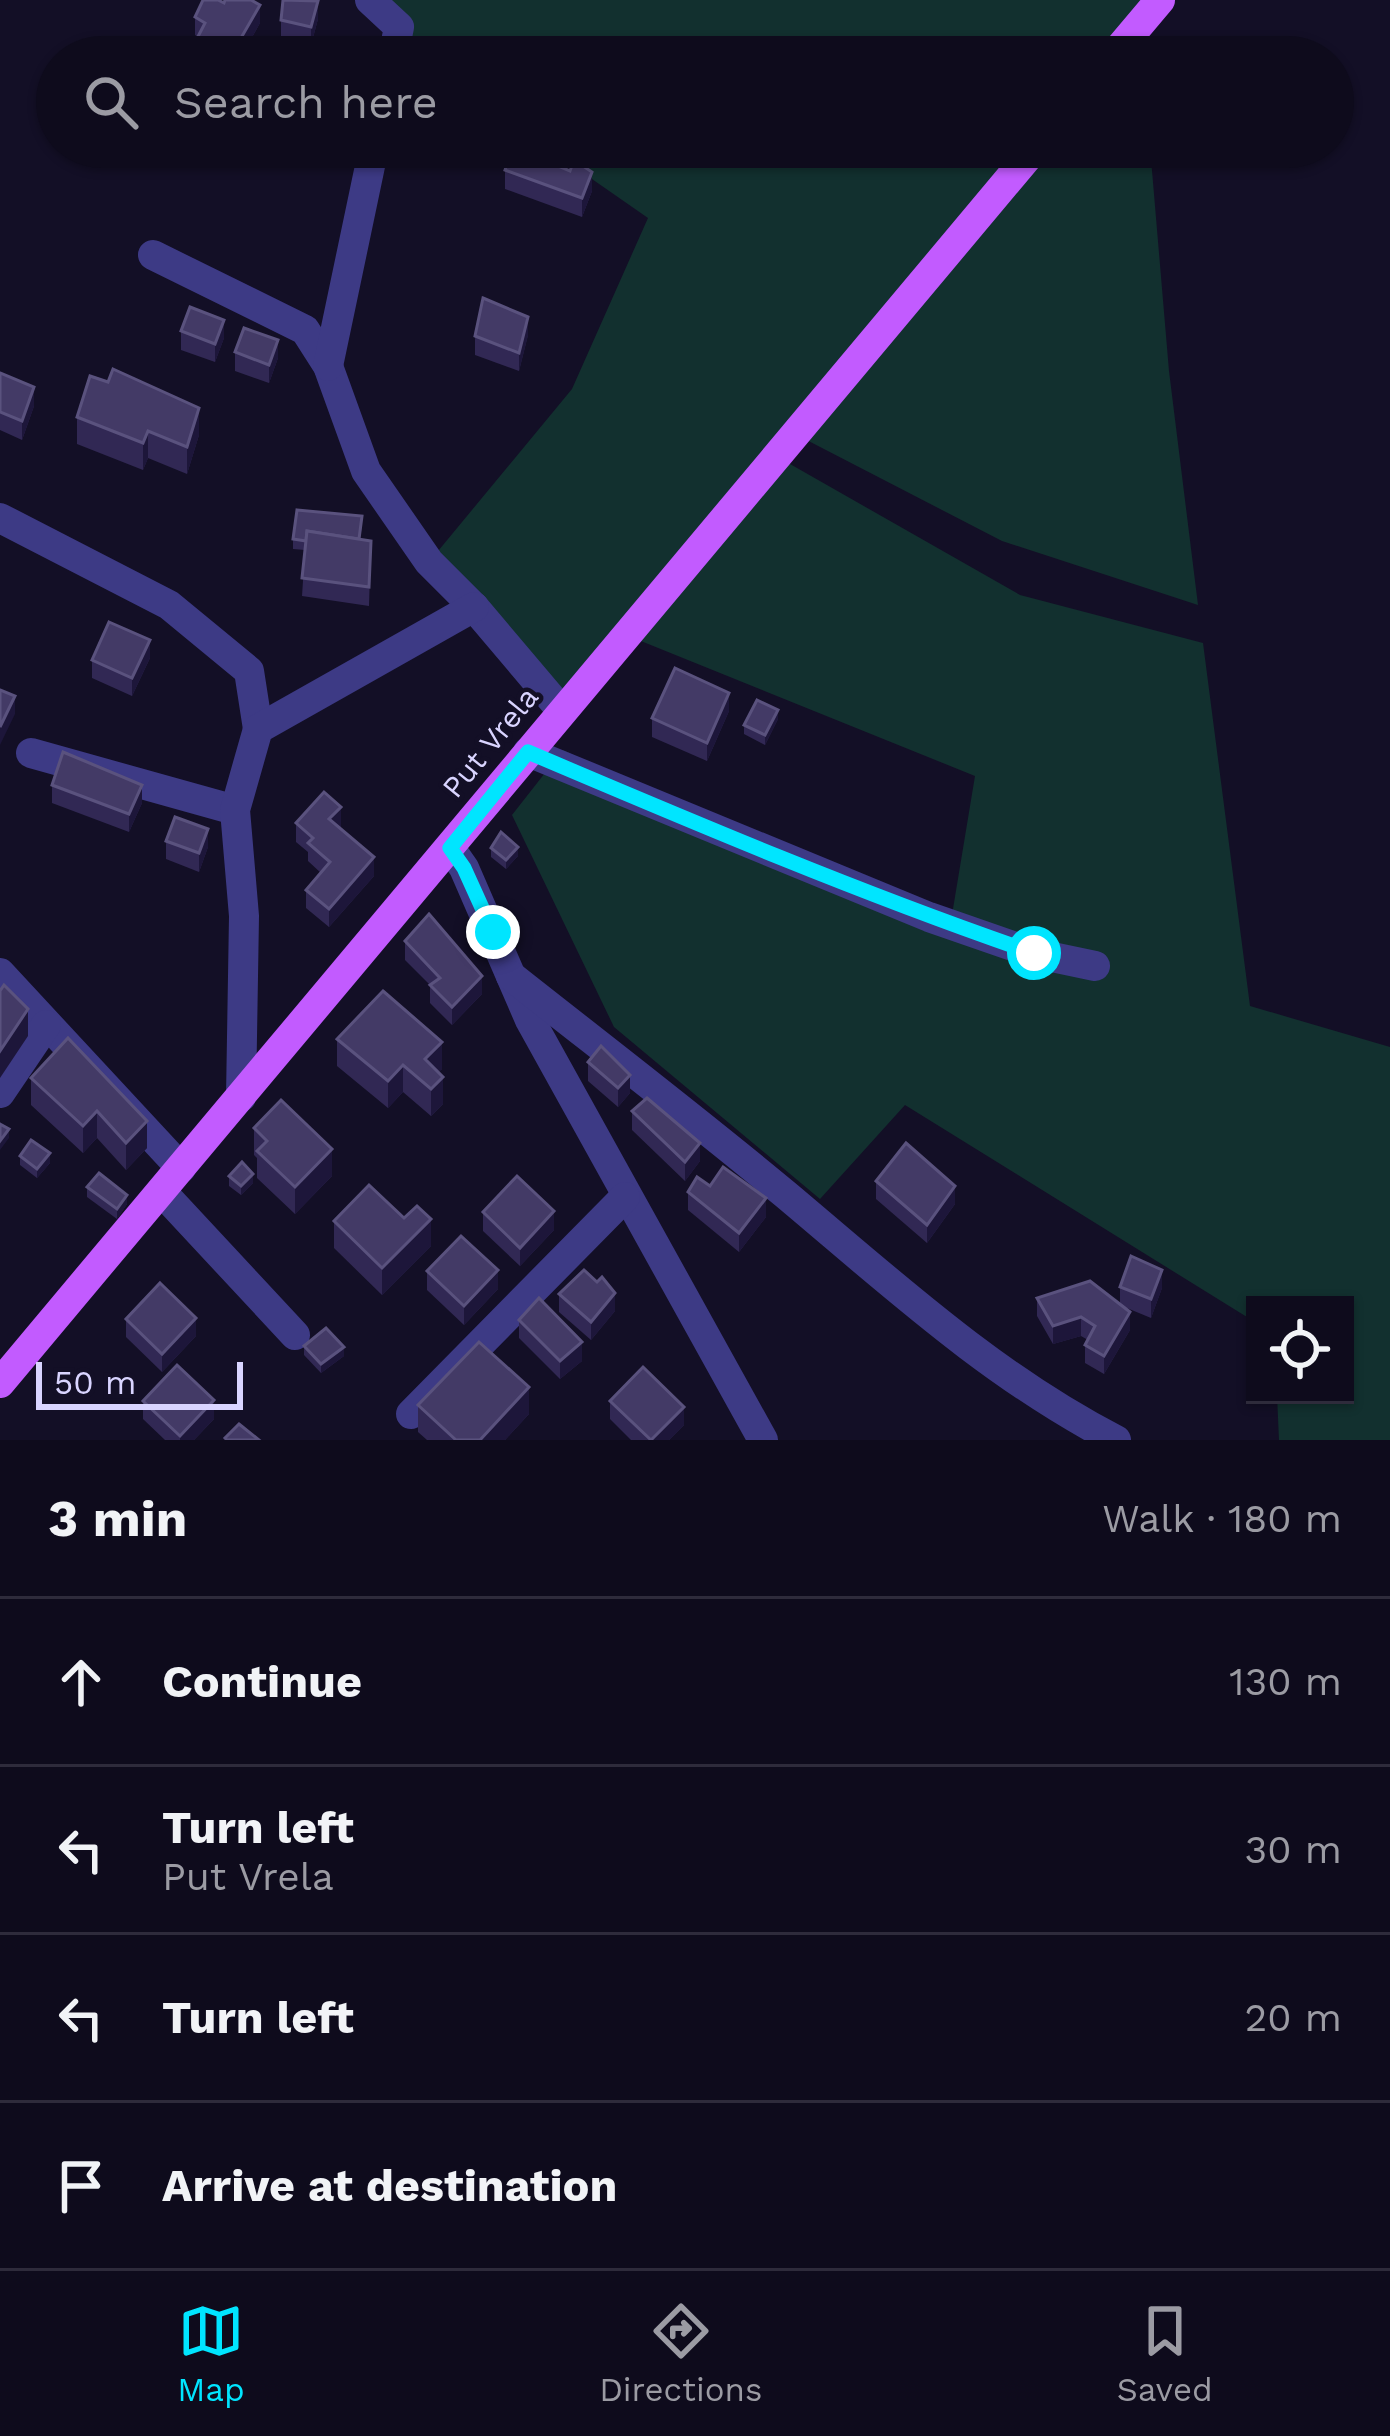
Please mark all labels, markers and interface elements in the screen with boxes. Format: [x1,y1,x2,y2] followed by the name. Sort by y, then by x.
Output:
[36,36,1354,168] search box
[78,69,144,135] icon: search
[174,76,438,129] text: Search here
[435,680,545,804] street label: Put Vrela
[466,905,520,959] route end
[1007,926,1061,980] route start
[1246,1296,1354,1404] map controls
[1246,1296,1354,1404] button: locate
[36,1356,243,1409] scale bar
[54,1363,136,1402] text: 50 m
[48,1489,187,1548] text: 3 min
[1102,1496,1342,1541] text: Walk · 180 m
[48,1649,114,1715] icon: ahead
[162,1655,362,1708] text: Continue
[1229,1659,1342,1704] text: 130 m
[162,1801,354,1854] text: Turn left
[48,1817,114,1883] icon: left
[1245,1827,1342,1872] text: 30 m
[162,1854,334,1899] text: Put Vrela
[48,1985,114,2051] icon: left
[162,1991,354,2044] text: Turn left
[1245,1995,1342,2040] text: 20 m
[48,2153,114,2219] icon: arrive
[162,2159,617,2212] text: Arrive at destination
[177,2298,245,2409] tab: Map
[599,2298,762,2409] tab: Directions
[1117,2298,1213,2409] tab: Saved

